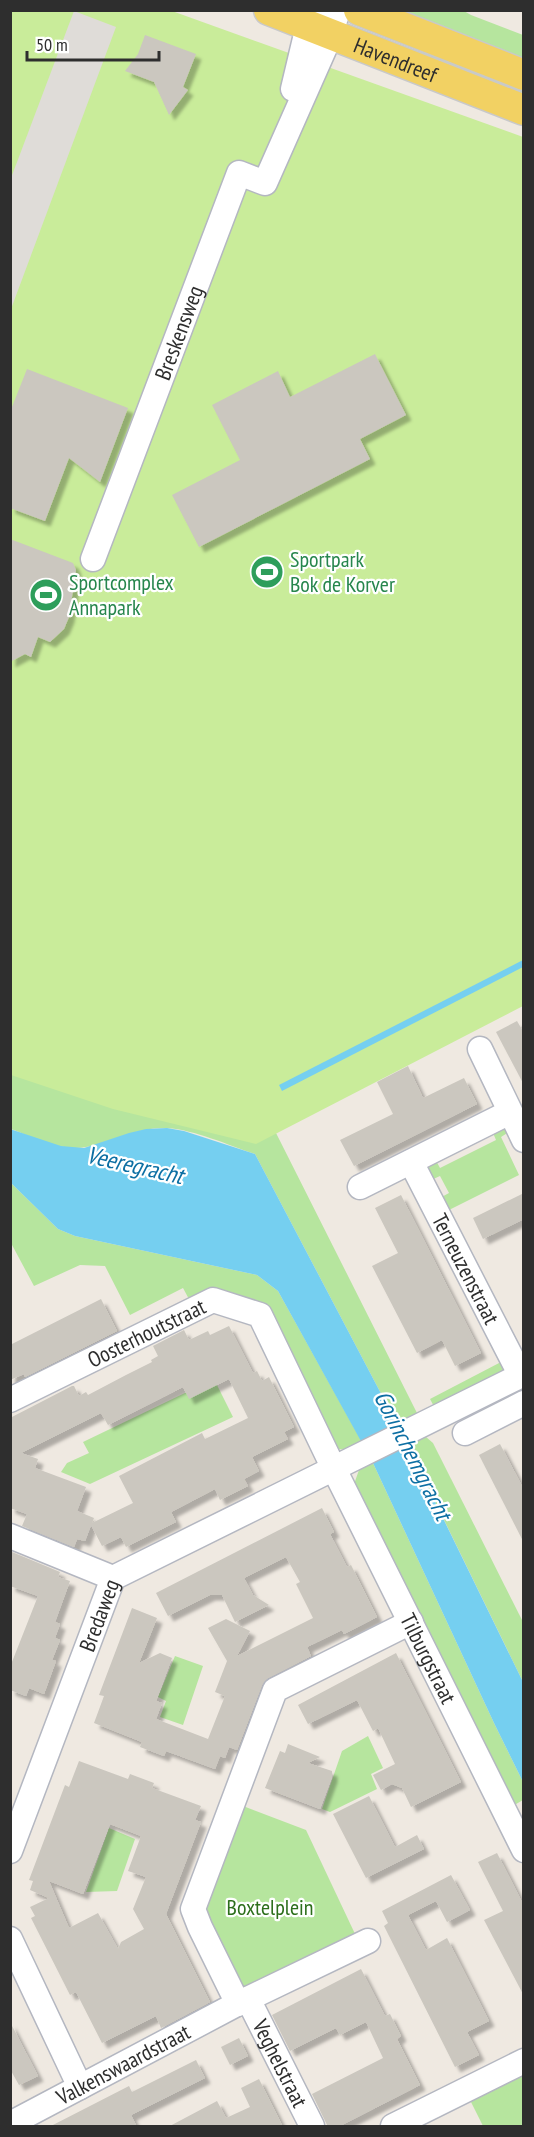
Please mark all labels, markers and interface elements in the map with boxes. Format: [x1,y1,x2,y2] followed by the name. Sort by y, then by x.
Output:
[27,24,159,62] scale bar
[350,31,443,89] street label: Havendreef
[36,33,68,56] text: 50 m
[148,282,209,384] street label: Breskensweg
[290,545,395,598] place label: Sportpark Bok de Korver
[249,554,285,590] sports icon: Sportpark Bok de Korver
[69,568,174,621] place label: Sportcomplex Annapark
[28,577,64,613] sports icon: Sportcomplex Annapark
[84,1139,189,1192] water label: Veeregracht
[426,1209,506,1329] street label: Terneuzenstraat
[83,1292,210,1374] street label: Oosterhoutstraat
[367,1385,460,1527] water label: Gorinchemgracht
[73,1575,125,1655] street label: Bredaweg
[394,1608,463,1708] street label: Tilburgstraat
[227,1893,313,1921] park label: Boxtelplein
[246,2014,314,2112] street label: Veghelstraat
[51,2017,195,2111] street label: Valkenswaardstraat

